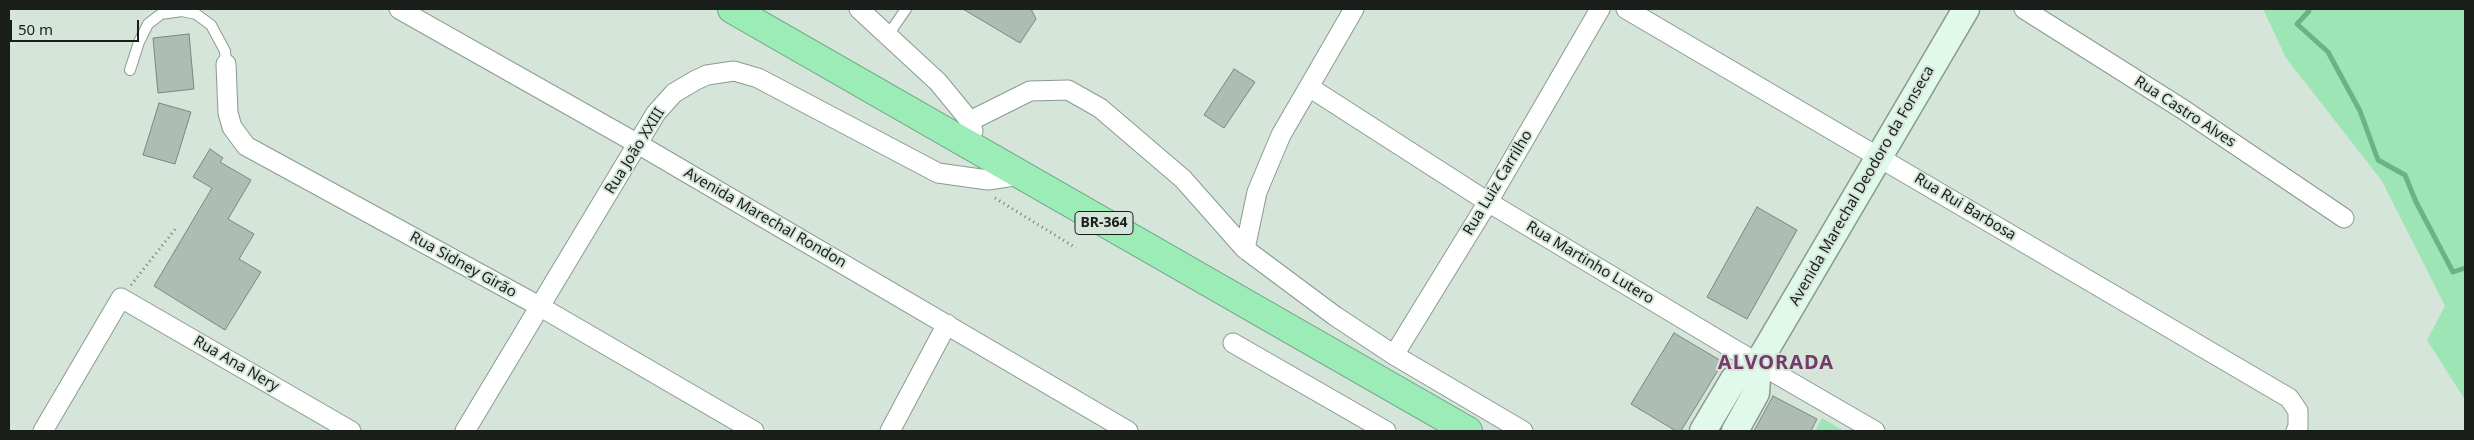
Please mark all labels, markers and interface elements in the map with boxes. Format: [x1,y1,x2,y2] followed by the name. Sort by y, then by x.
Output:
[12,10,141,42] scale bar
[18,19,53,39] text: 50 m
[1786,63,1938,309] street label: Avenida Marechal Deodoro da Fonseca
[2131,73,2239,151] street label: Rua Castro Alves
[601,105,669,197] street label: Rua João XXIII
[1460,127,1536,239] street label: Rua Luiz Carrilho
[681,164,849,272] street label: Avenida Marechal Rondon
[1911,170,2019,244] street label: Rua Rui Barbosa
[1075,212,1133,234] road number: BR-364
[1523,218,1657,308] street label: Rua Martinho Lutero
[406,228,520,302] street label: Rua Sidney Girão
[190,332,282,396] street label: Rua Ana Nery
[1717,351,1835,375] district label: ALVORADA

